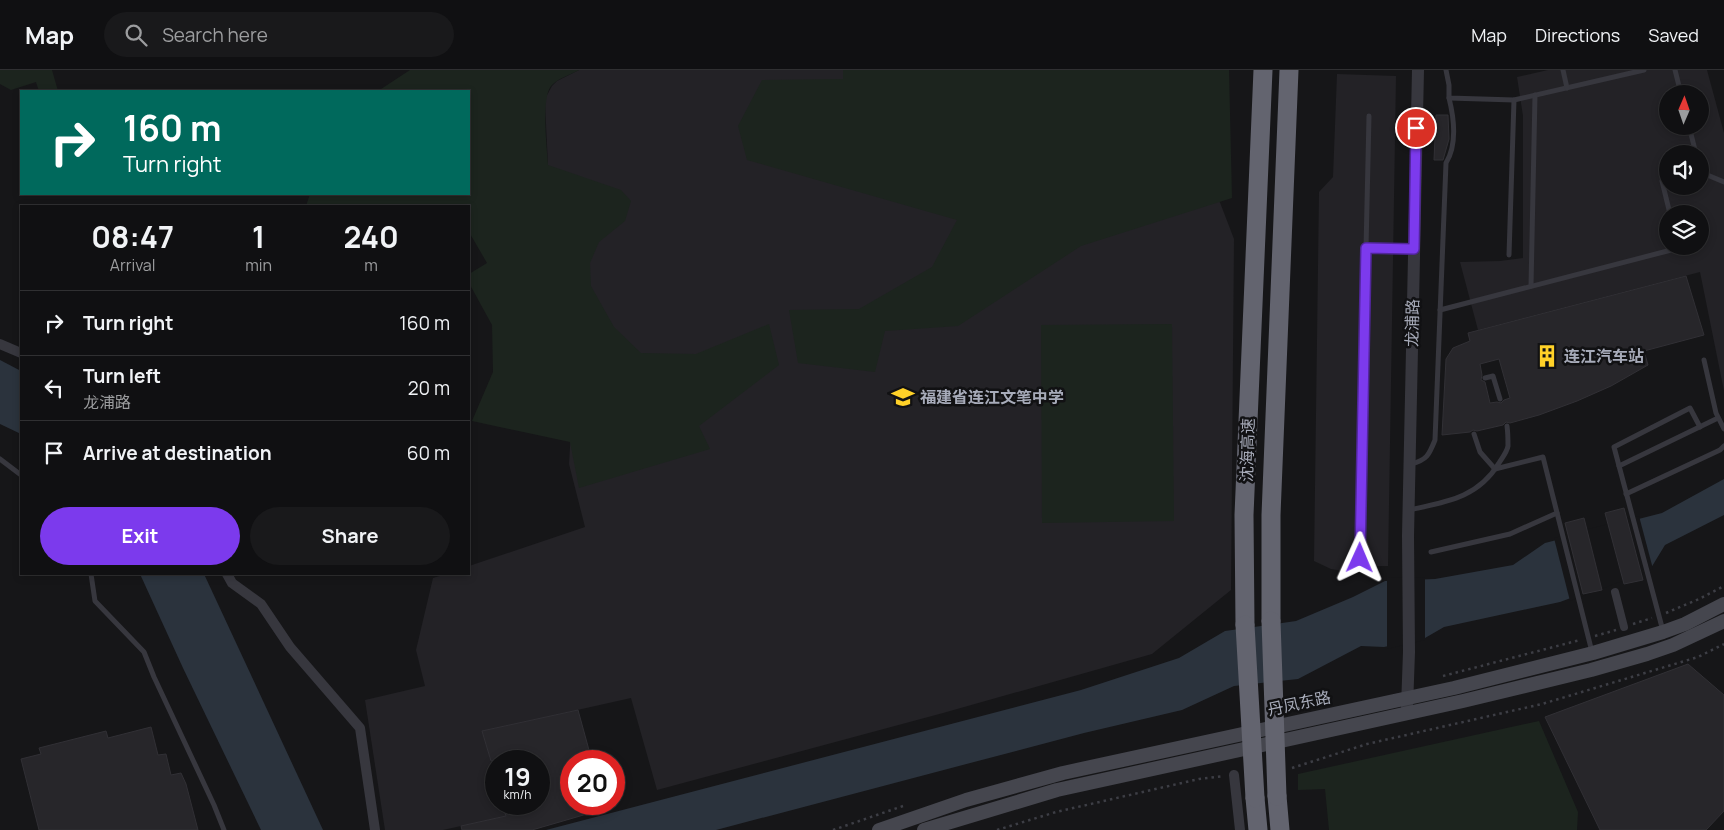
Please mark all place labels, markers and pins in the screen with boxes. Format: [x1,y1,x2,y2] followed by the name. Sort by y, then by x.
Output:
[1395,107,1437,149] pin
[1534,343,1560,369] building icon: 连江汽车站
[1563,345,1644,367] place label: 连江汽车站
[890,384,916,410] school or university icon: 福建省连江文笔中学
[920,386,1064,408] place label: 福建省连江文笔中学

